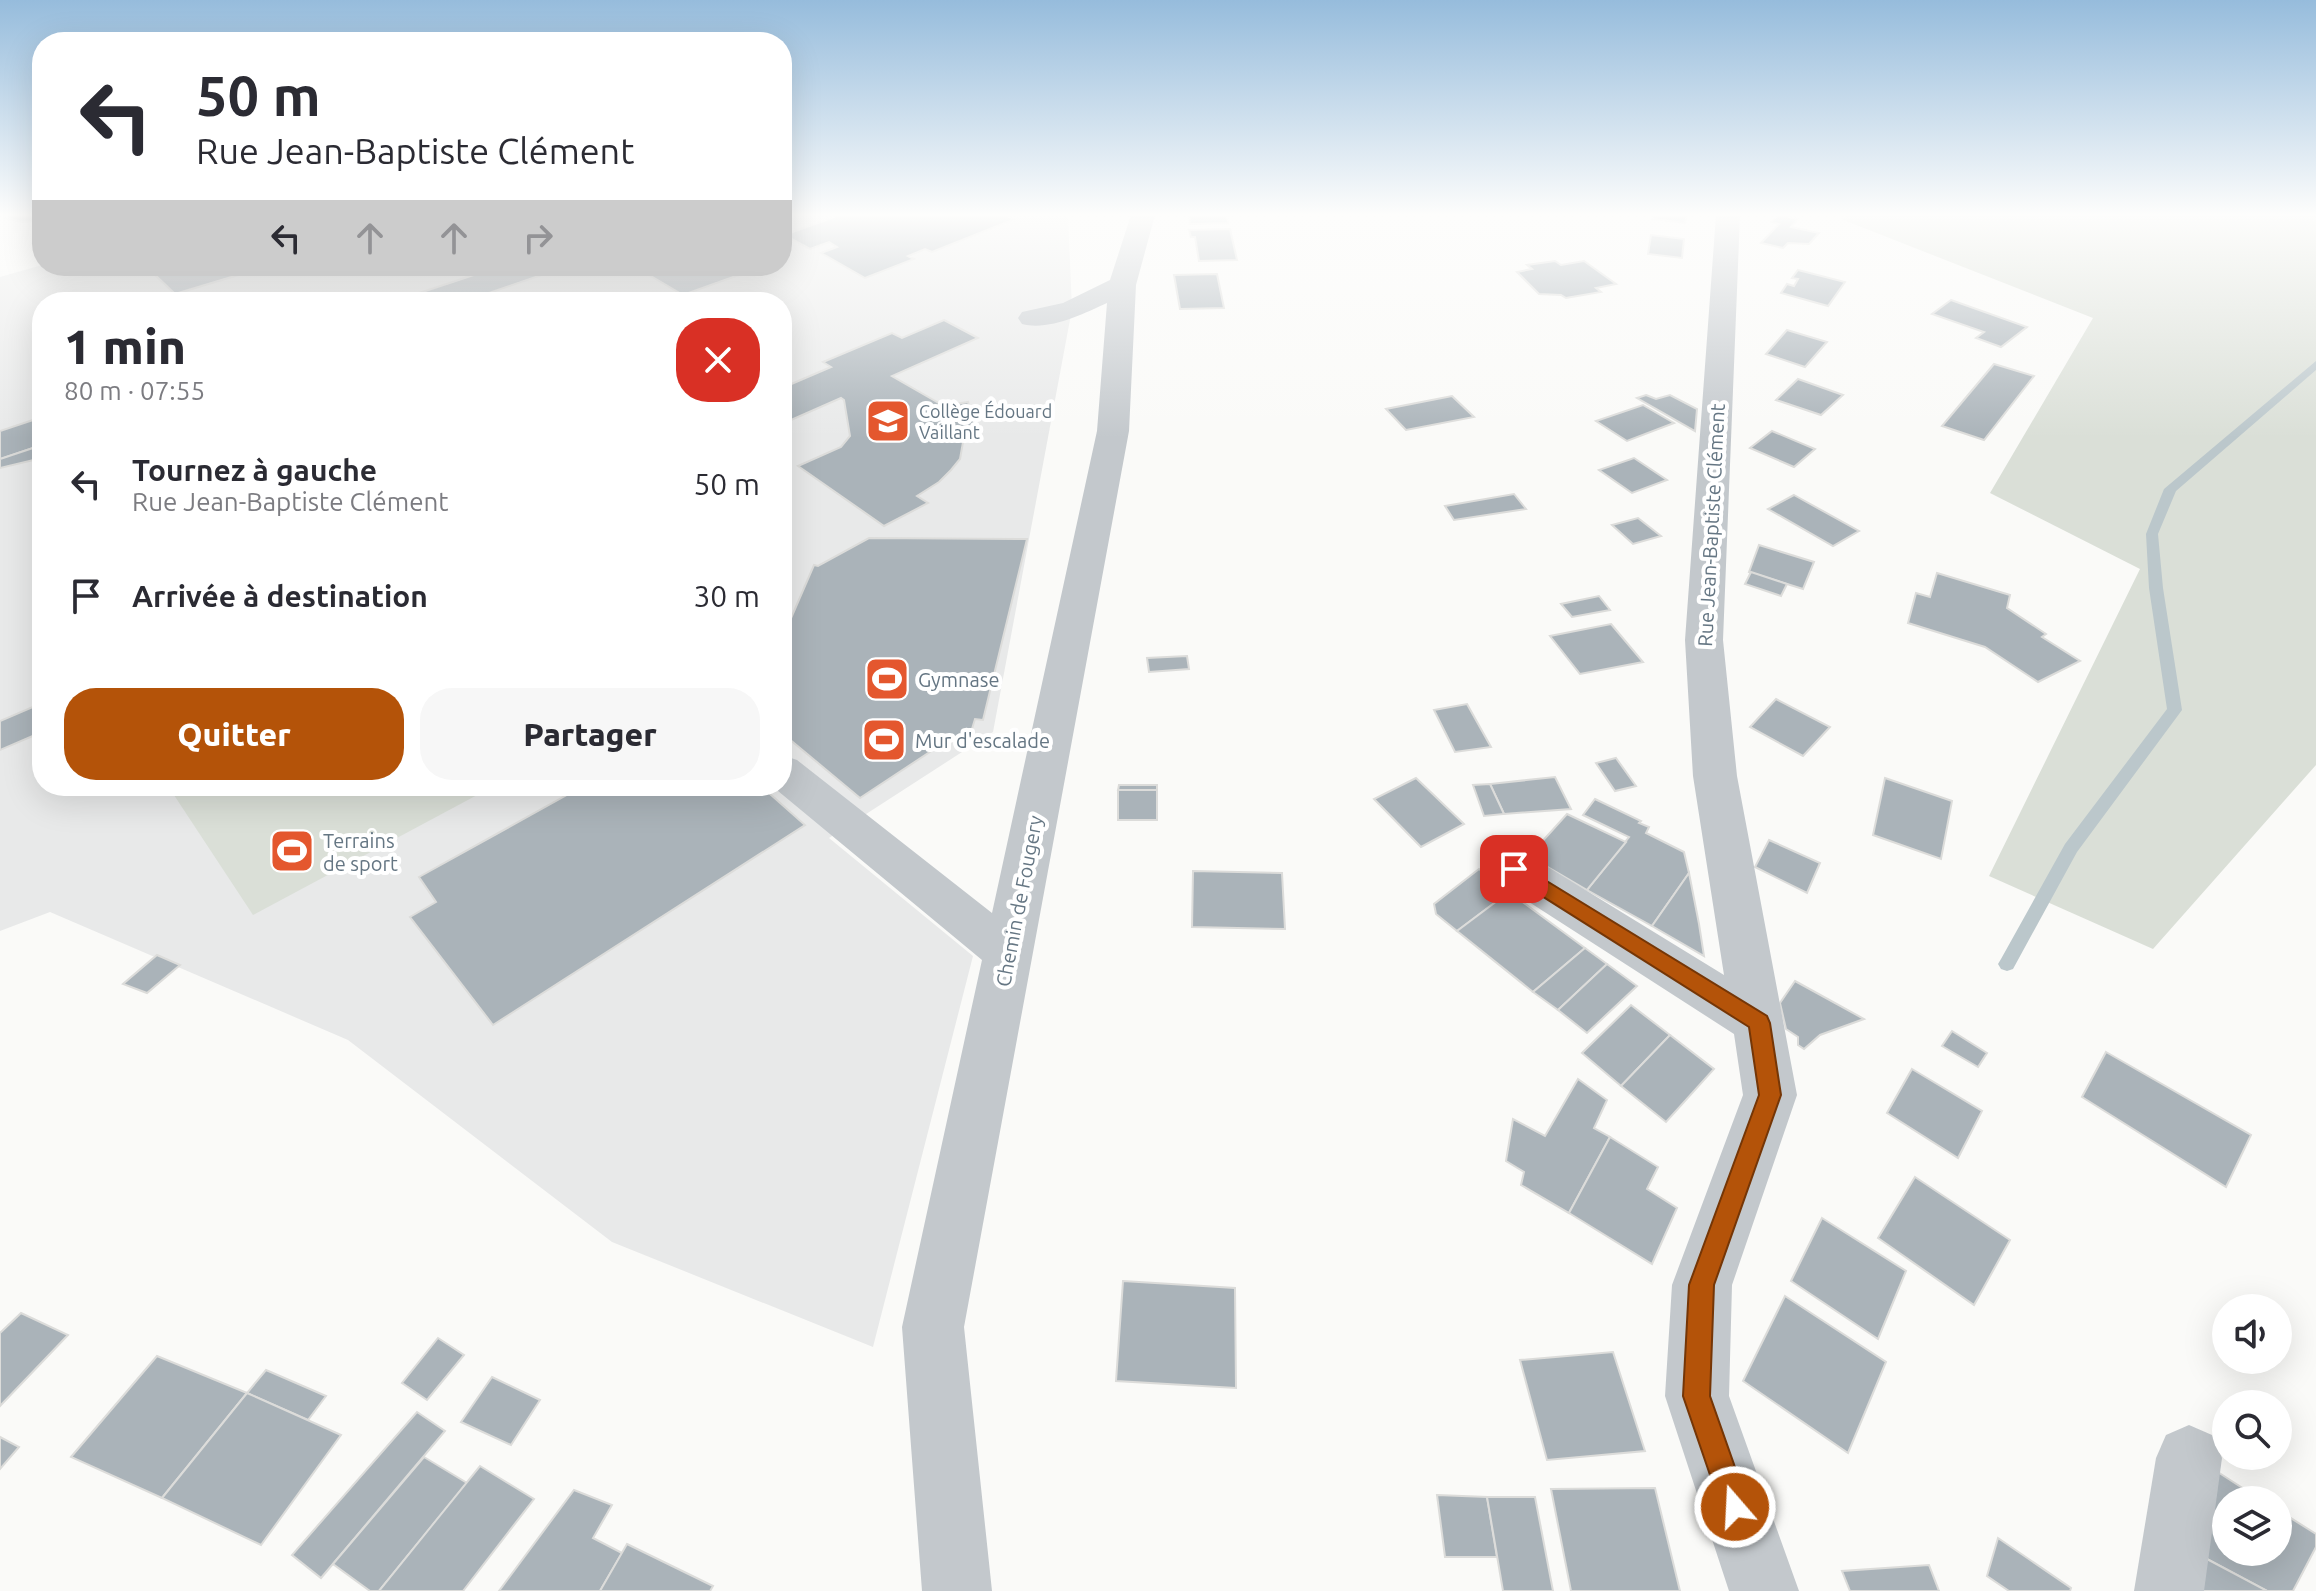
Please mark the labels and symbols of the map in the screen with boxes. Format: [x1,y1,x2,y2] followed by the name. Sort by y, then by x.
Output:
[864,397,912,445] school or university icon: Collège Édouard Vaillant
[919,400,1052,442] place label: Collège Édouard Vaillant
[1693,403,1729,647] street label: Rue Jean-Baptiste Clément
[863,655,911,703] sports icon: Gymnase
[918,668,999,691] place label: Gymnase
[860,716,908,764] sports icon: Mur d'escalade
[915,729,1050,752] place label: Mur d'escalade
[991,813,1047,989] street label: Chemin de Fougery
[268,827,316,875] sports icon: Terrains de sport
[323,829,398,875] place label: Terrains de sport
[1480,835,1548,903] pin
[1693,1465,1777,1549] position arrow

